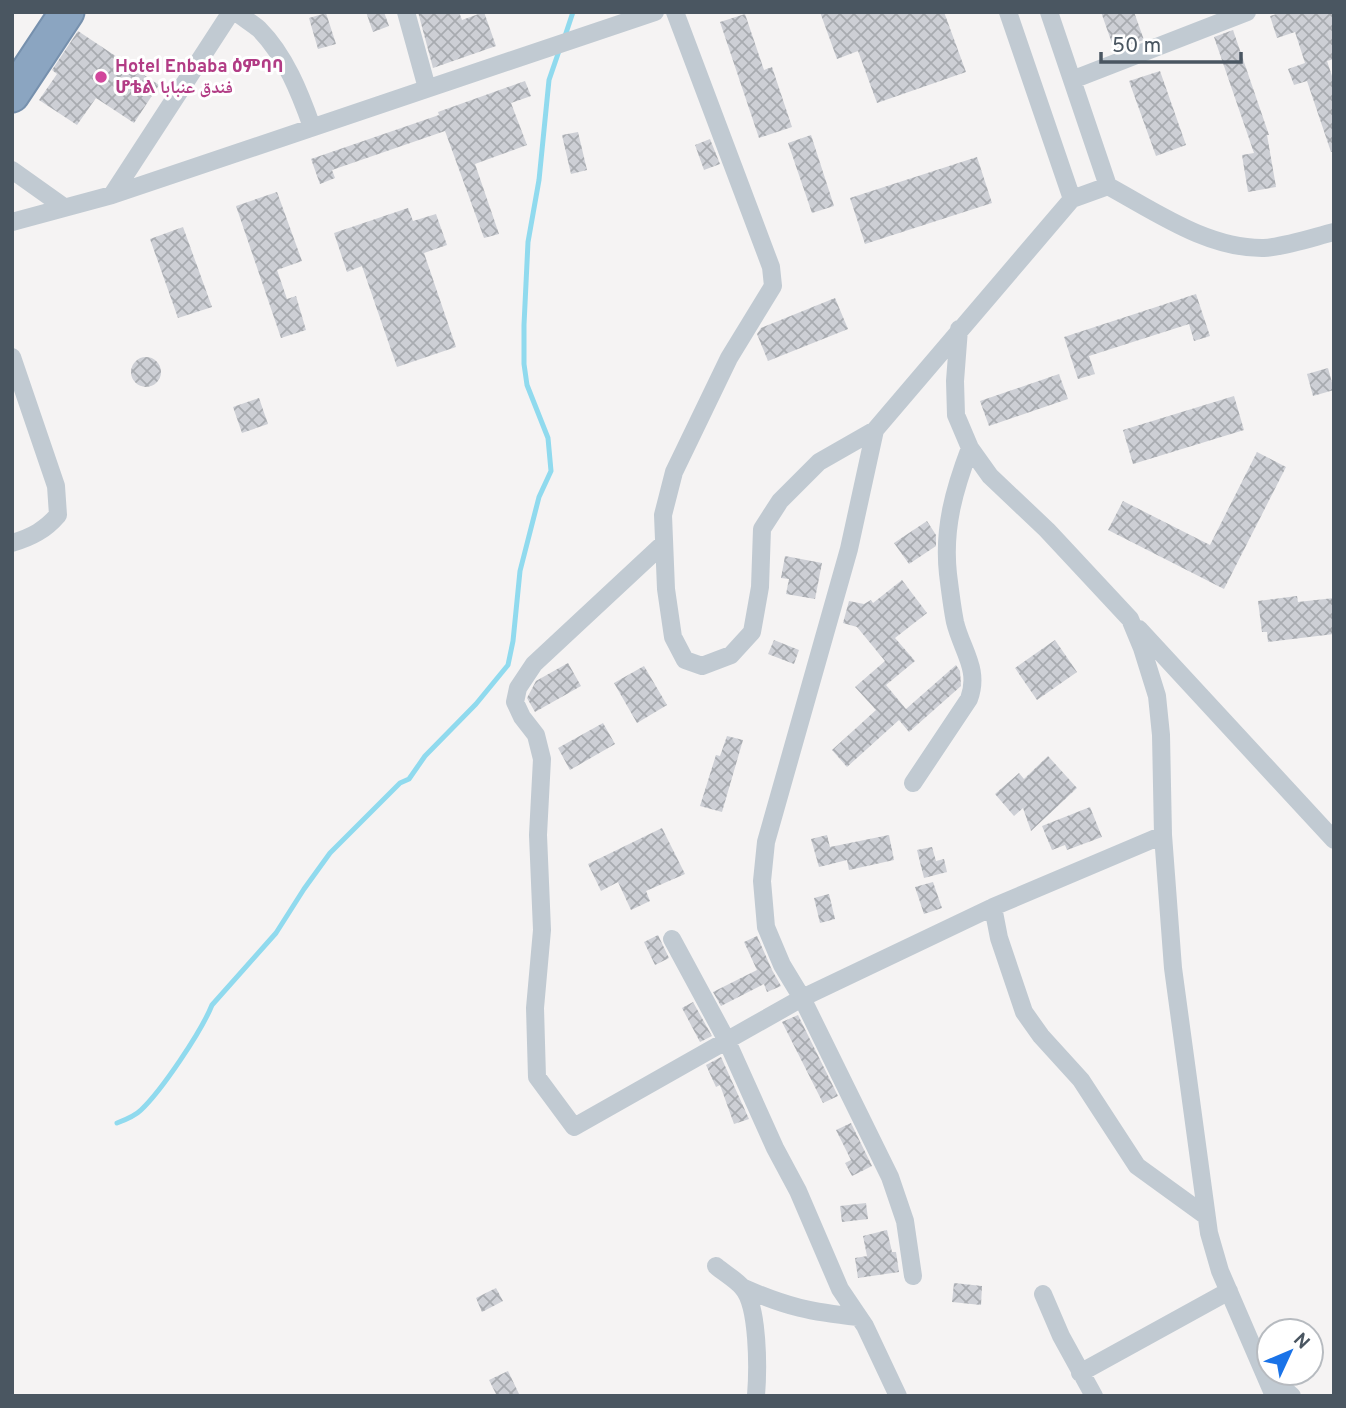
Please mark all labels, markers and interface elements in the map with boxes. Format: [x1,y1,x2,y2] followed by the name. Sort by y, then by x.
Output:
[1101,21,1241,65] scale bar
[1112,33,1161,60] text: 50 m
[115,56,284,100] place label: Hotel Enbaba ዕምባባ ሆቴል فندق عنبابا
[93,69,109,85] marker: Hotel Enbaba ዕምባባ ሆቴል فندق عنبابا
[1255,1317,1325,1387] north arrow
[1287,1328,1314,1355] text: N

